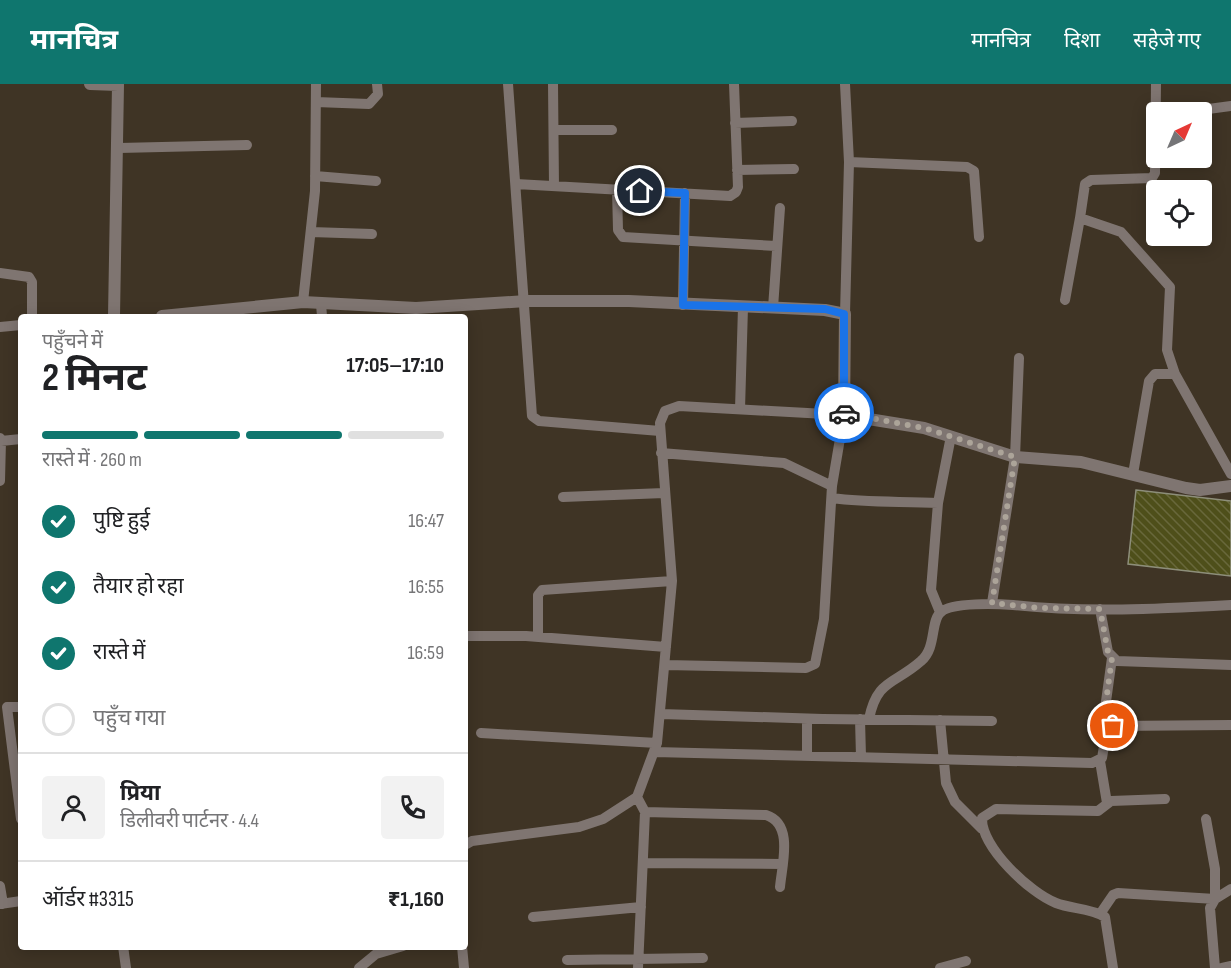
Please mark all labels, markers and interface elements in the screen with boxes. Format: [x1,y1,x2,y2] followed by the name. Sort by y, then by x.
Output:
[30,24,118,57] text: मानचित्र
[971,28,1031,53] text: मानचित्र
[1064,28,1100,53] text: दिशा
[1133,28,1201,53] text: सहेजे गए
[1146,102,1212,168] north arrow
[1146,102,1212,246] map controls
[614,165,665,216] pin
[623,174,656,207] icon: home
[1146,180,1212,246] button: locate
[42,330,103,354] text: पहुँचने में
[346,352,444,379] text: 17:05–17:10
[42,355,147,402] text: 2 मिनट
[814,383,874,443] courier
[828,397,861,430] icon: car
[42,448,142,472] text: रास्ते में · 260 m
[42,505,75,538] icon: check
[93,507,150,534] text: पुष्टि हुई
[408,509,444,533] text: 16:47
[42,571,75,604] icon: check
[93,573,184,600] text: तैयार हो रहा
[408,575,444,599] text: 16:55
[42,637,75,670] icon: check
[93,639,145,666] text: रास्ते में
[408,641,444,665] text: 16:59
[1087,700,1138,751] pin
[93,705,166,732] text: पहुँच गया
[1096,709,1129,742] icon: bag
[42,776,105,839] button: person
[381,776,444,839] button: phone
[120,780,160,807] text: प्रिया
[120,809,259,833] text: डिलीवरी पार्टनर · 4.4
[42,886,134,913] text: ऑर्डर #3315
[388,886,444,913] text: ₹1,160

